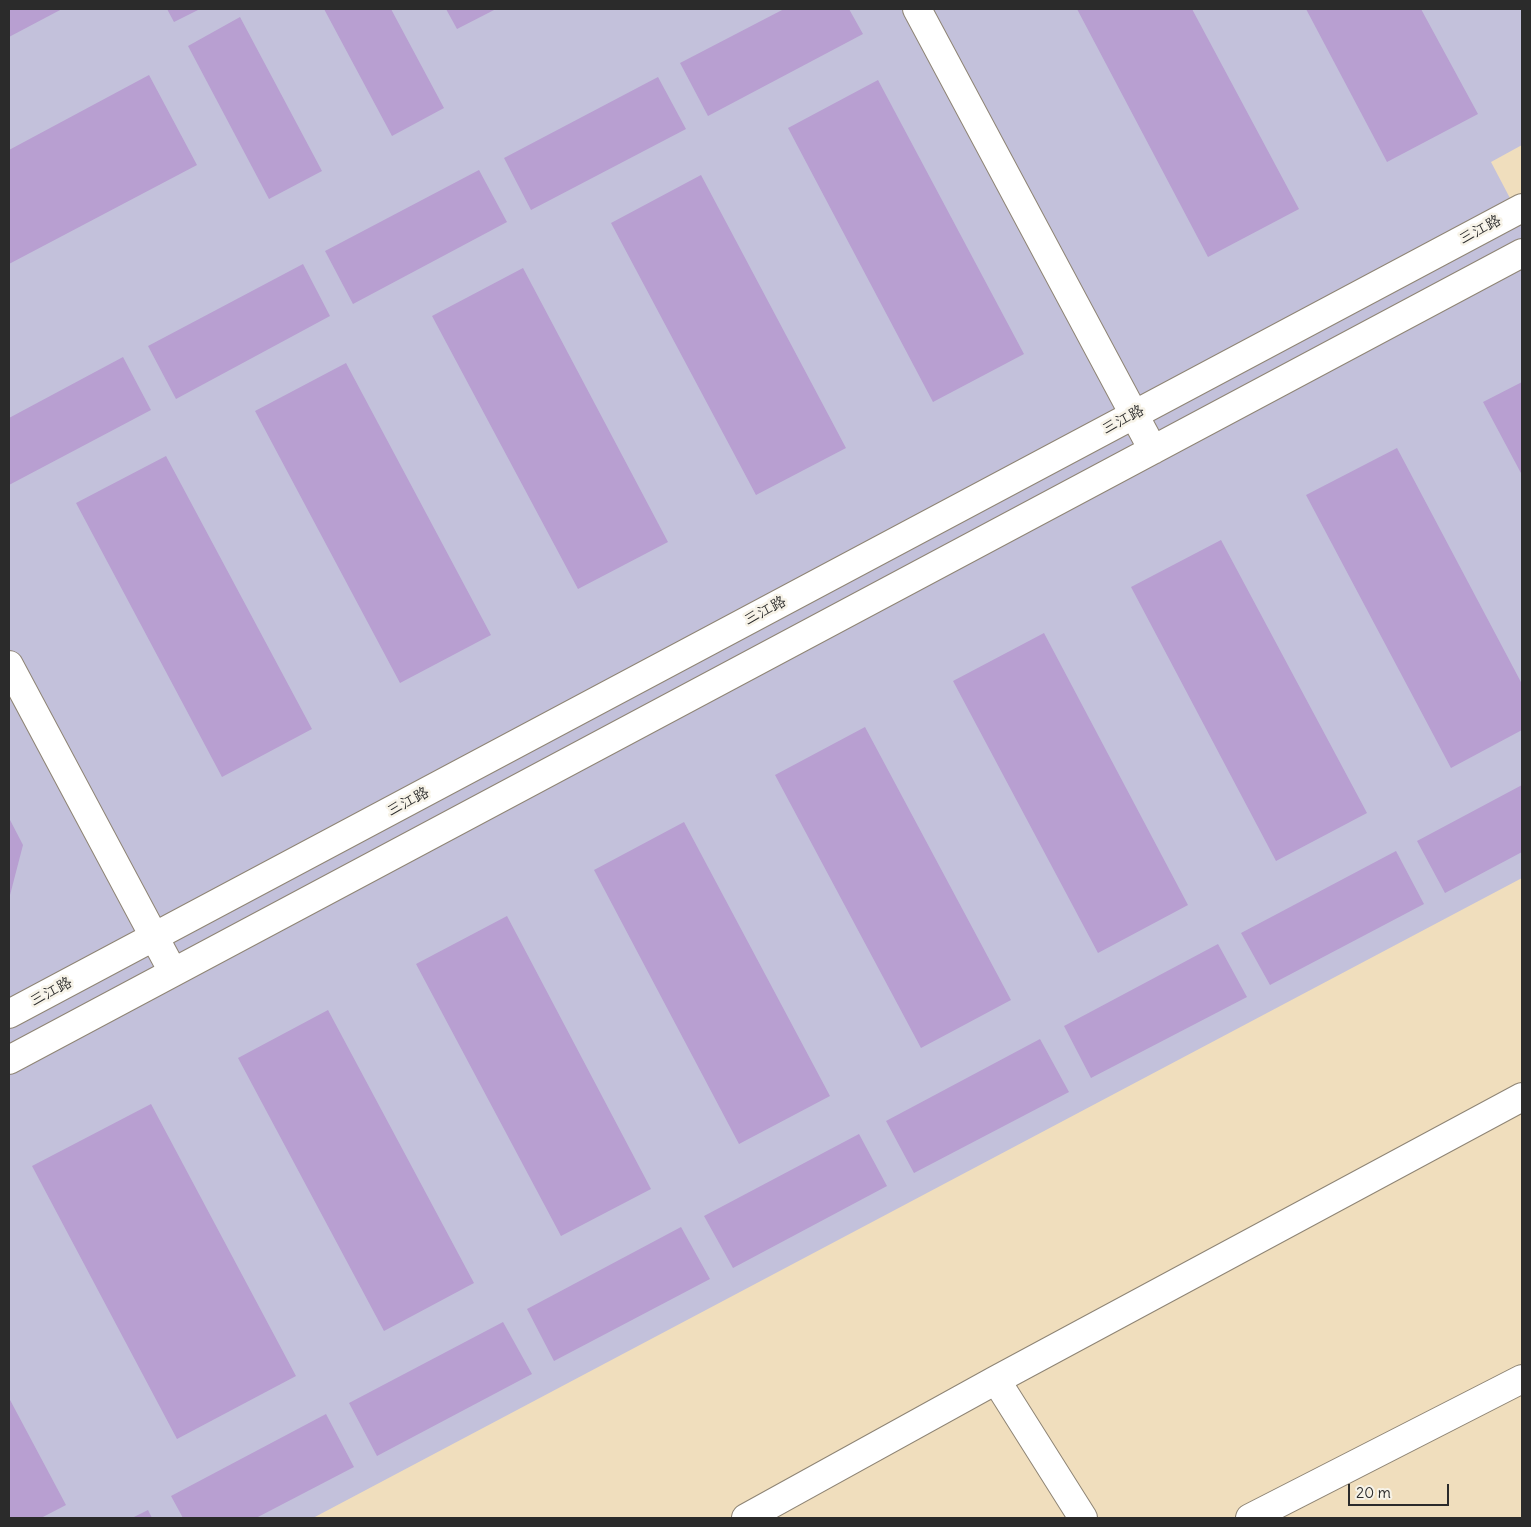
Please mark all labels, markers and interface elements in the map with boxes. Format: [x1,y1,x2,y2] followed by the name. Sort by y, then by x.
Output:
[1456,211,1504,249] street label: 三江路
[1099,401,1147,439] street label: 三江路
[741,592,789,630] street label: 三江路
[384,783,432,821] street label: 三江路
[27,973,75,1011] street label: 三江路
[1351,1474,1452,1506] scale bar
[1356,1483,1391,1502] text: 20 m

